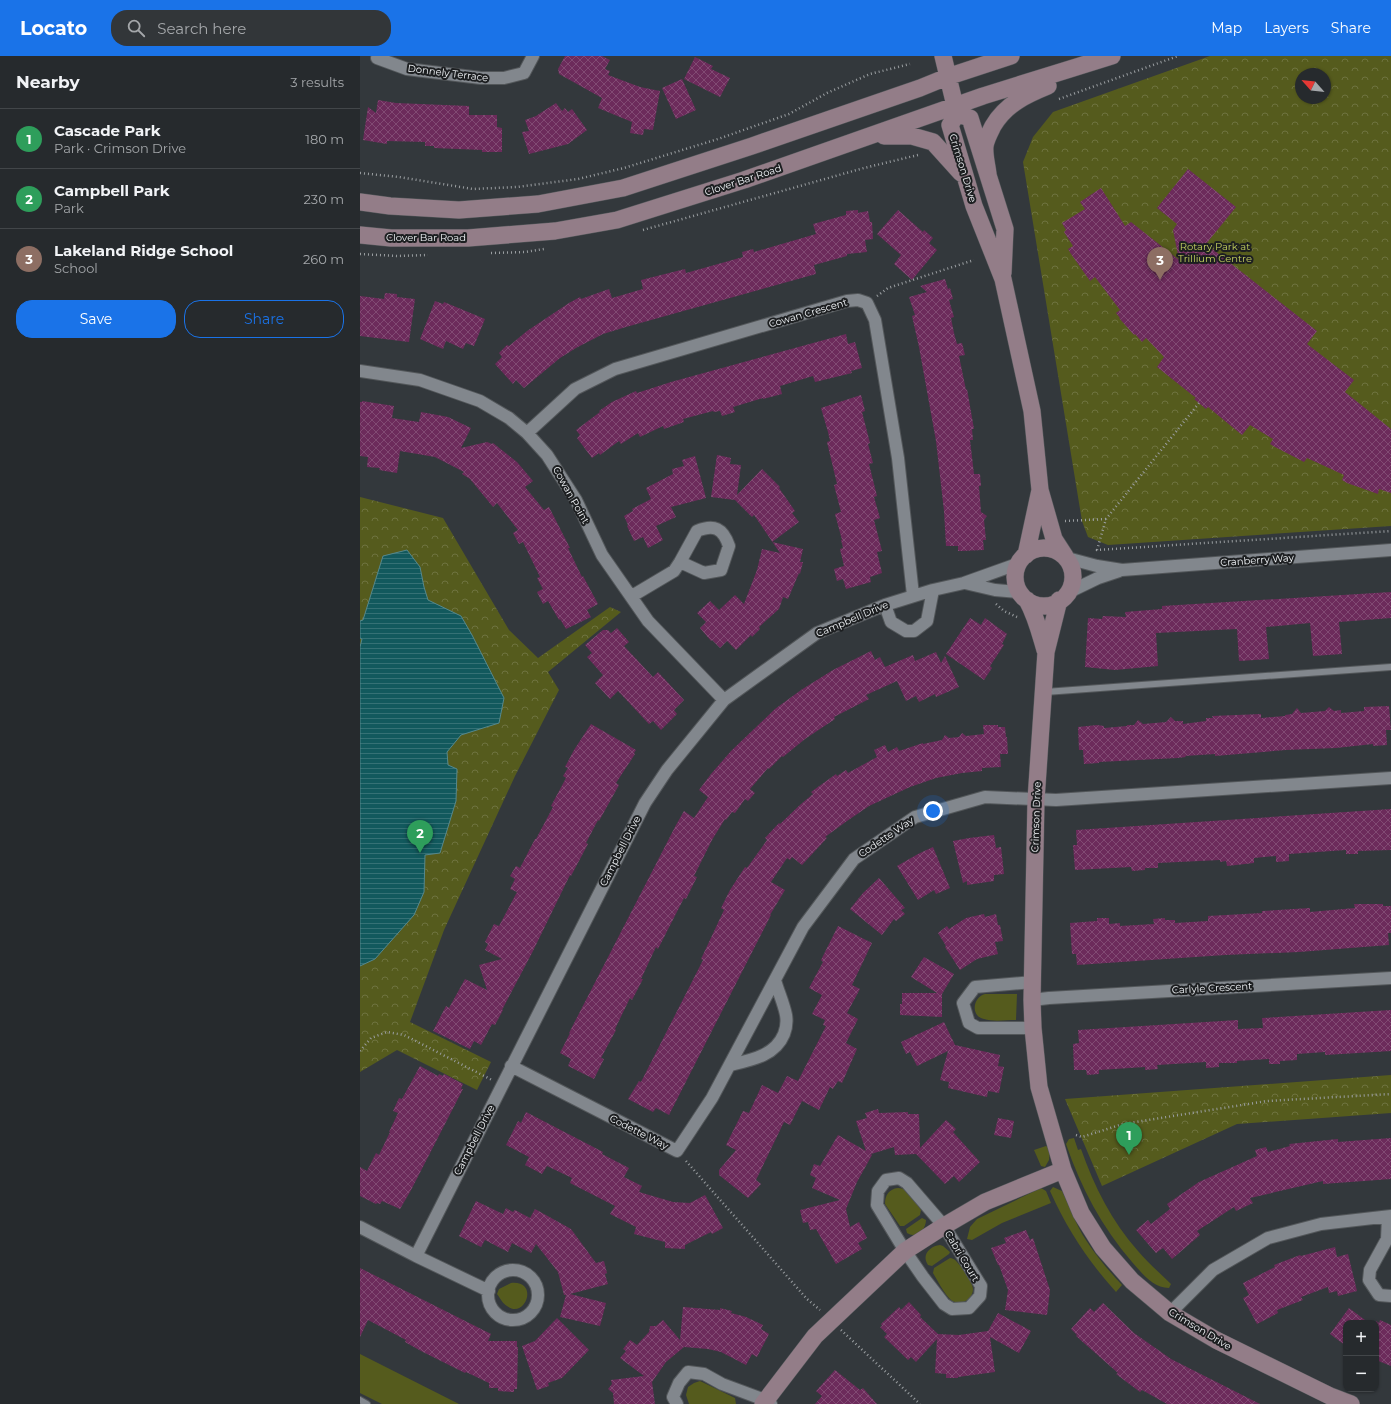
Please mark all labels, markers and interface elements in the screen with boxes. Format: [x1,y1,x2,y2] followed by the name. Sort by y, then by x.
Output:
[111,10,391,46] search box
[20,17,87,40] text: Locato
[125,17,147,39] icon: search
[157,19,246,38] text: Search here
[1211,19,1242,37] text: Map
[1264,19,1309,37] text: Layers
[1331,19,1371,37] text: Share
[407,62,489,84] street label: Donnely Terrace
[1295,68,1331,104] north arrow
[16,72,80,92] text: Nearby
[290,74,344,90] text: 3 results
[54,121,161,140] text: Cascade Park
[26,131,32,147] text: 1
[305,131,344,147] text: 180 m
[946,132,980,204] street label: Crimson Drive
[54,140,186,156] text: Park · Crimson Drive
[703,161,783,199] street label: Clover Bar Road
[54,181,169,200] text: Campbell Park
[25,191,33,207] text: 2
[303,191,344,207] text: 230 m
[54,200,84,216] text: Park
[386,231,466,244] street label: Clover Bar Road
[1178,240,1252,265] park label: Rotary Park at Trillium Centre
[54,241,233,260] text: Lakeland Ridge School
[1147,247,1173,280] pin: 3
[25,251,33,267] text: 3
[303,251,344,267] text: 260 m
[54,260,98,276] text: School
[767,296,849,330] street label: Cowan Crescent
[16,300,176,338] button: Save
[184,300,344,338] button: Share
[550,464,592,526] street label: Cowan Point
[1220,551,1295,569] street label: Cranberry Way
[814,598,890,640] street label: Campbell Drive
[1028,781,1044,853] street label: Crimson Drive
[923,801,943,821] your location
[856,813,917,860] street label: Codette Way
[597,814,643,888] street label: Campbell Drive
[407,820,433,853] pin: 2
[1171,979,1253,997] street label: Carlyle Crescent
[451,1103,497,1177] street label: Campbell Drive
[607,1112,671,1153] street label: Codette Way
[1116,1122,1142,1155] pin: 1
[942,1228,982,1284] street label: Cabri Court
[1166,1305,1234,1353] street label: Crimson Drive
[1343,1320,1379,1392] map controls
[1343,1320,1379,1356] button: +
[1343,1356,1379,1392] button: −

